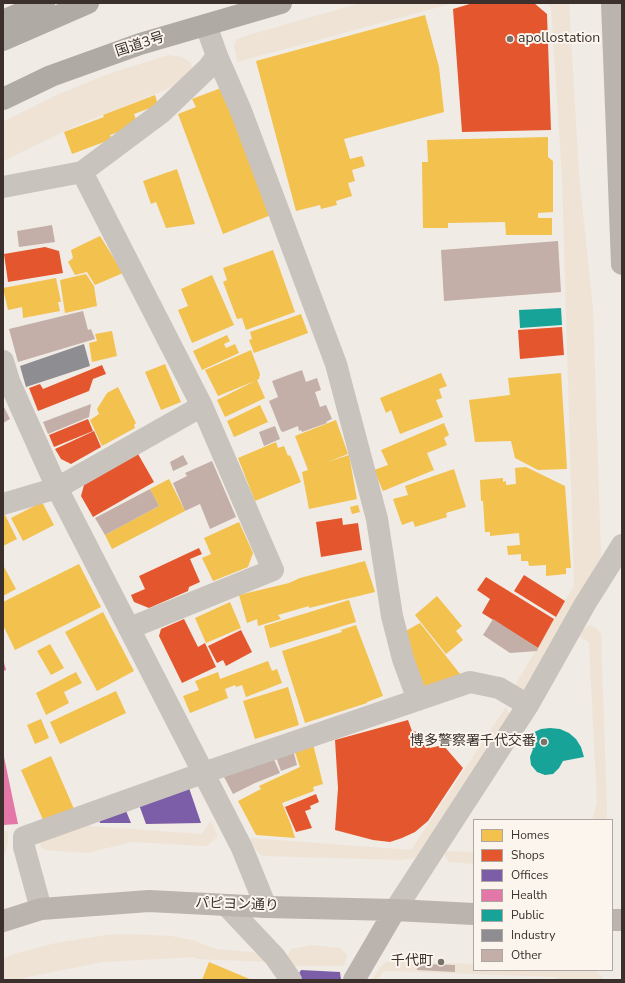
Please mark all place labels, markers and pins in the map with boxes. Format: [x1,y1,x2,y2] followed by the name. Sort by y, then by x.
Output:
[518,31,600,47] place label: apollostation
[505,34,515,44] marker: apollostation
[410,734,536,750] place label: 博多警察署千代交番
[539,737,549,747] marker: 博多警察署千代交番
[391,954,433,970] place label: 千代町
[436,957,446,967] marker: 千代町

